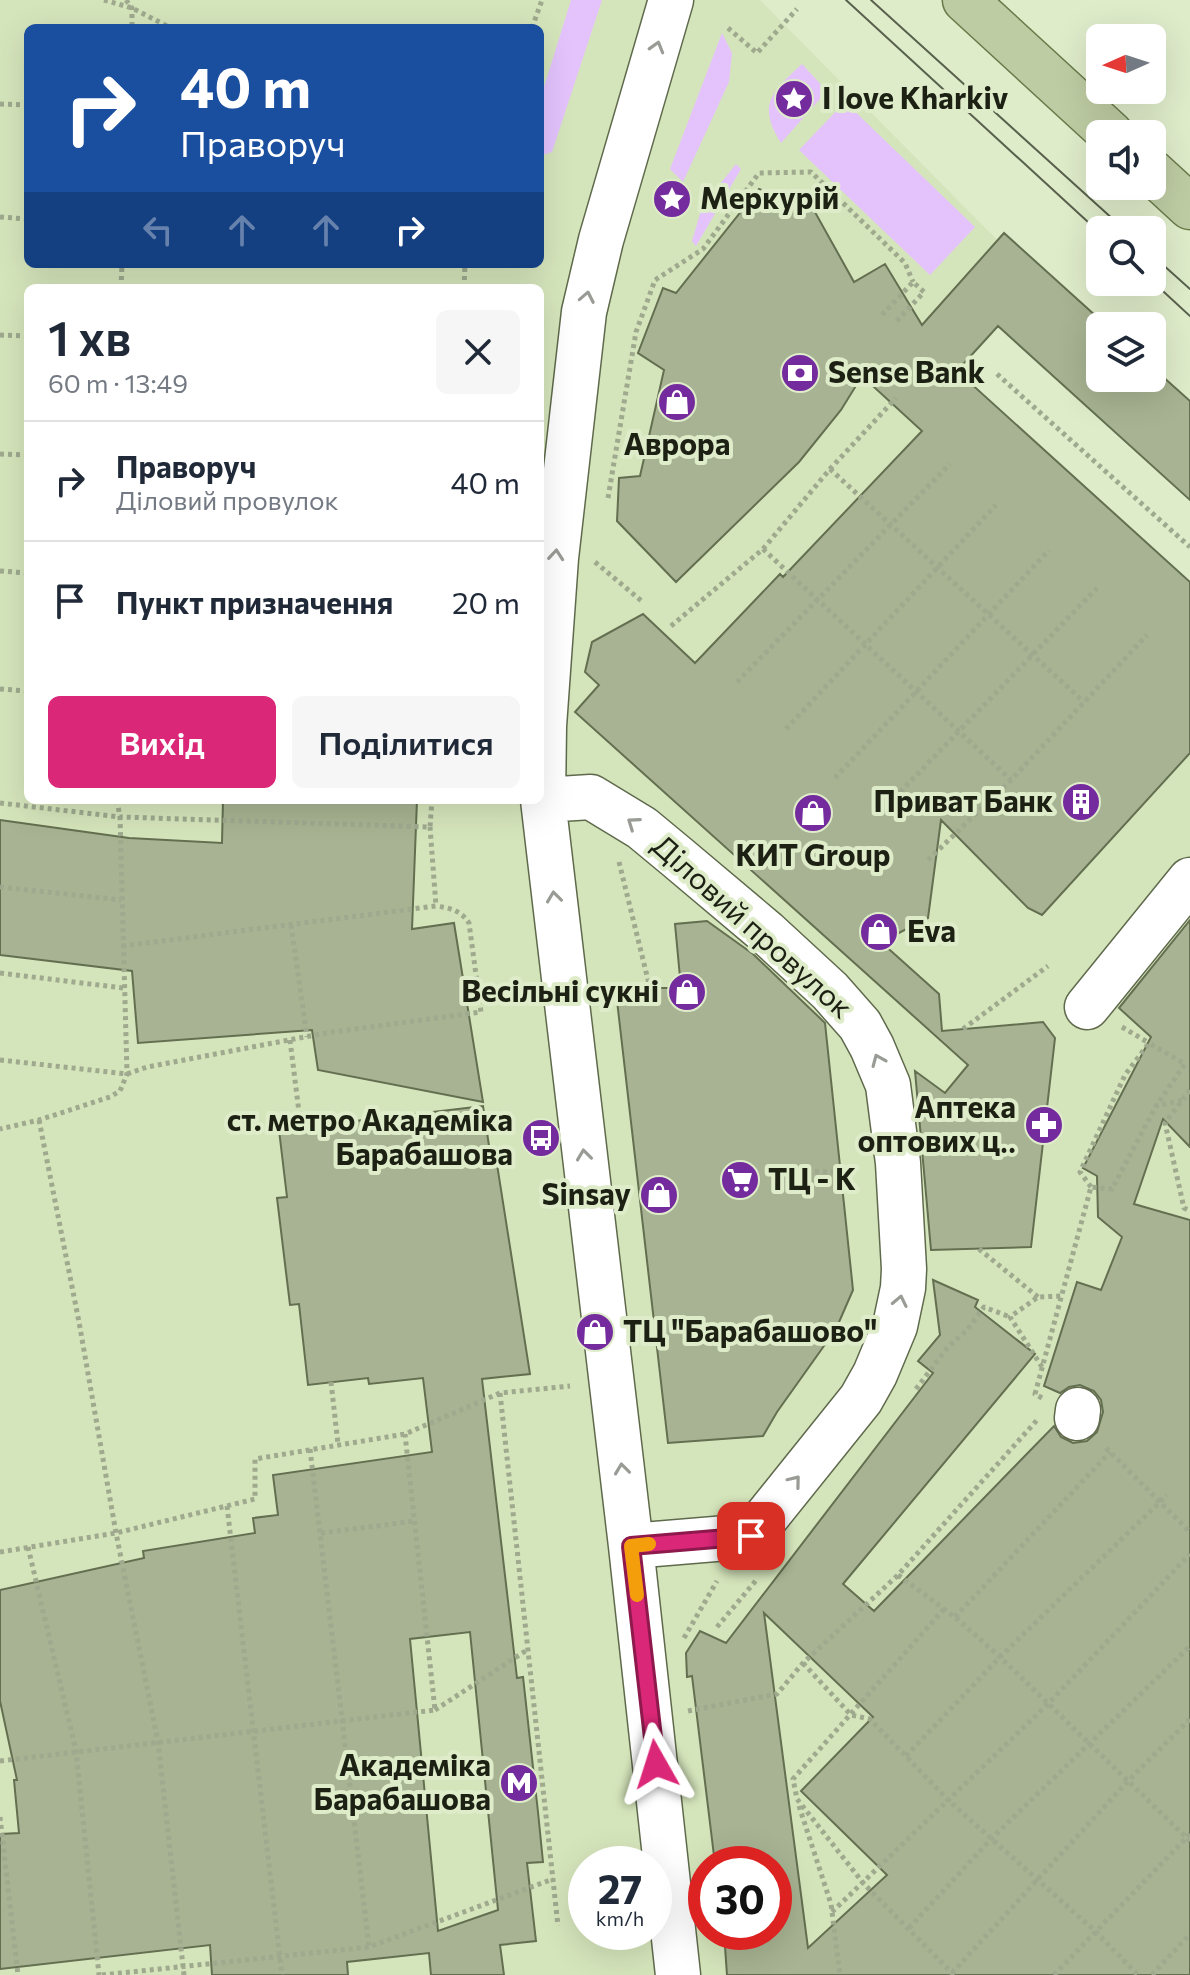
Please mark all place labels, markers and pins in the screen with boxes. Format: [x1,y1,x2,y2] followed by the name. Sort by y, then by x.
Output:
[773,78,815,120] place icon: I love Kharkiv
[822,78,1008,115] place label: I love Kharkiv
[651,178,693,220] place icon: Меркурій
[700,178,839,215] place label: Меркурій
[779,352,821,394] bank icon: Sense Bank
[828,352,985,389] place label: Sense Bank
[656,381,698,423] shop icon: Аврора
[624,424,730,461] place label: Аврора
[874,781,1053,818] place label: Приват Банк
[1060,781,1102,823] building icon: Приват Банк
[792,792,834,834] shop icon: КИТ Group
[735,835,891,872] place label: КИТ Group
[858,911,900,953] shop icon: Eva
[907,911,956,948] place label: Eva
[461,971,659,1008] place label: Весільні сукні
[666,971,708,1013] shop icon: Весільні сукні
[857,1087,1016,1158] place label: Аптека оптових ц‥
[227,1100,513,1171] place label: ст. метро Академіка Барабашова
[1023,1104,1065,1146] pharmacy icon: Аптека оптових ц‥
[520,1117,562,1159] bus stop icon: ст. метро Академіка Барабашова
[719,1159,761,1201] supermarket icon: ТЦ - К
[768,1159,856,1196] place label: ТЦ - К
[541,1174,632,1211] place label: Sinsay
[638,1174,680,1216] shop icon: Sinsay
[574,1311,616,1353] shop icon: ТЦ "Барабашово"
[623,1311,877,1348] place label: ТЦ "Барабашово"
[717,1502,785,1570] pin
[314,1745,491,1816] place label: Академіка Барабашова
[498,1762,540,1804] metro station icon: Академіка Барабашова

